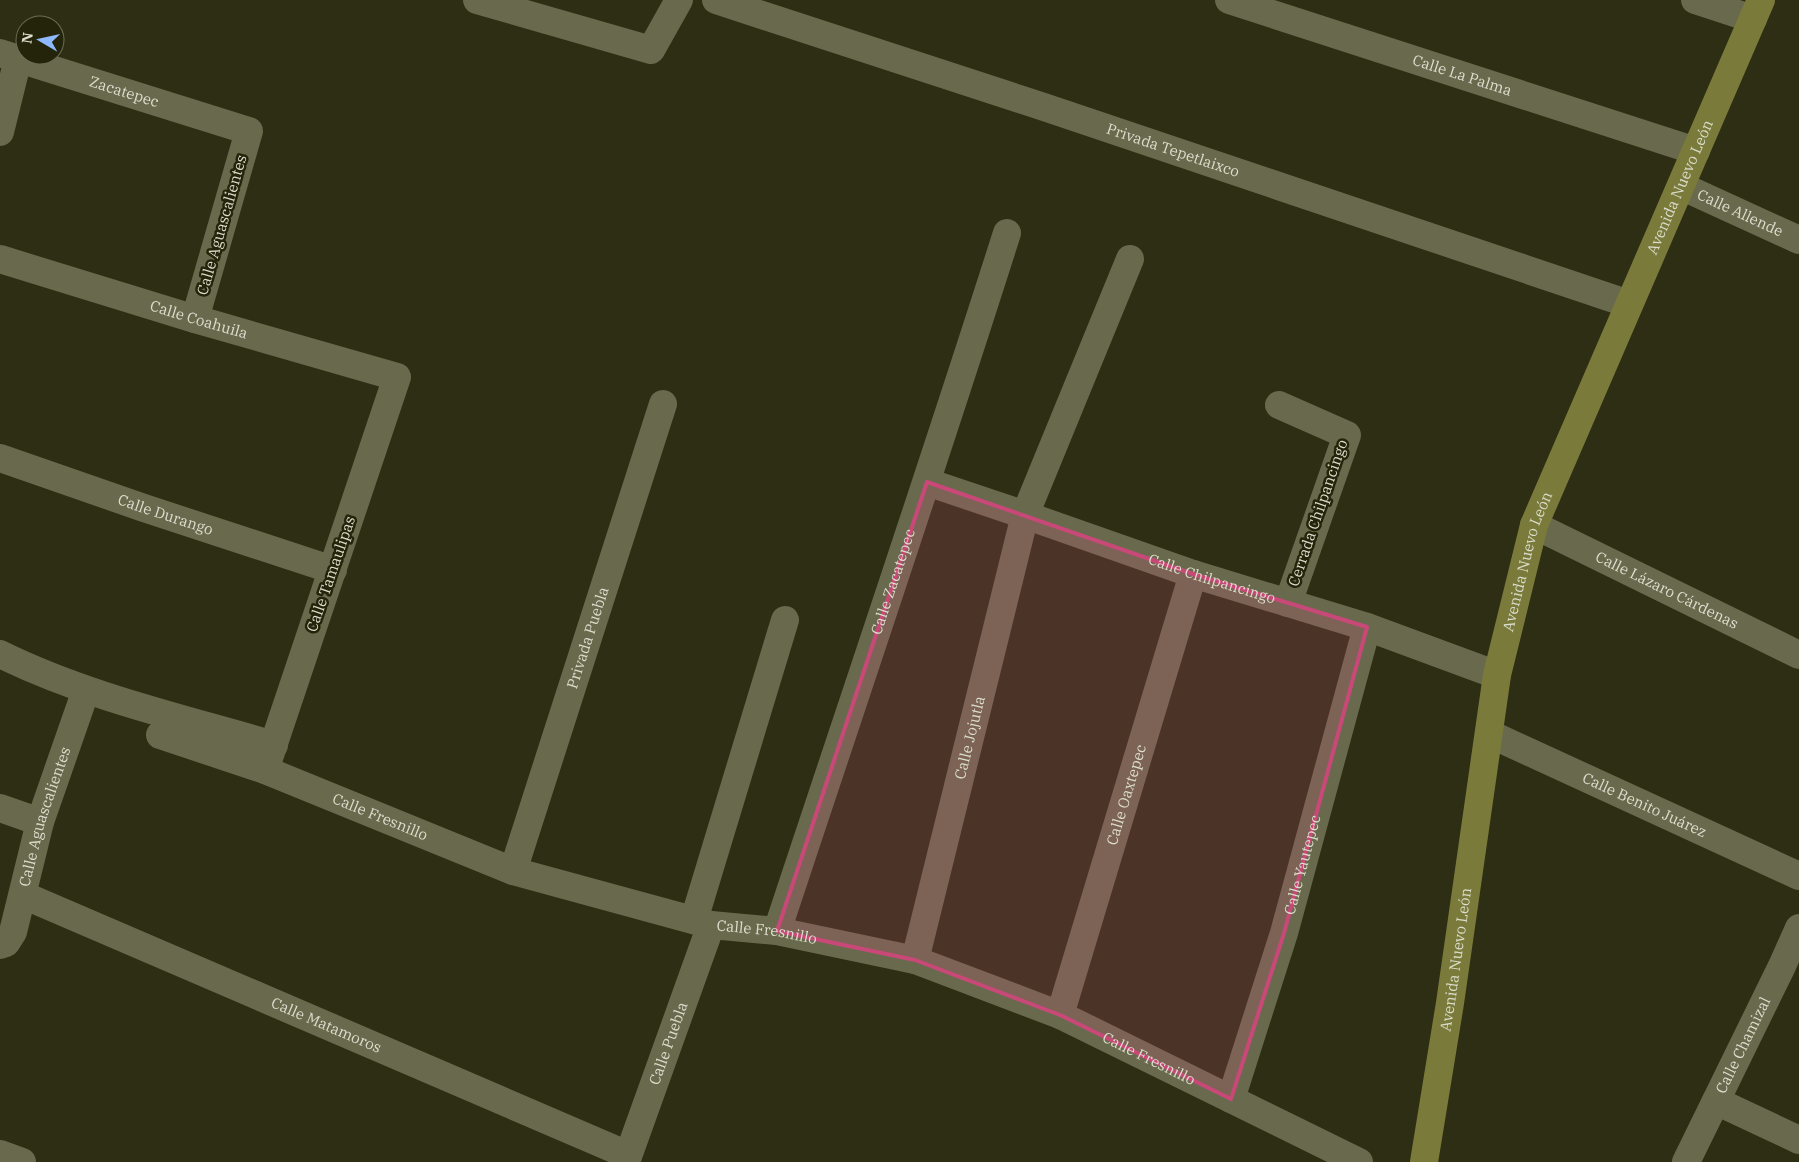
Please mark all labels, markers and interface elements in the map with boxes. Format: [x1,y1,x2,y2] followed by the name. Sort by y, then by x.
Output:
[15,15,65,65] north arrow
[17,31,37,45] text: N
[1410,50,1514,100] street label: Calle La Palma
[87,72,162,111] street label: Zacatepec
[1642,116,1717,257] street label: Avenida Nuevo León
[1104,119,1242,181] street label: Privada Tepetlaixco
[192,153,251,297] street label: Calle Aguascalientes
[1694,185,1786,240] street label: Calle Allende
[148,296,250,343] street label: Calle Coahuila
[1283,437,1352,589] street label: Cerrada Chilpancingo
[1498,488,1556,633] street label: Avenida Nuevo León
[115,490,216,539] street label: Calle Durango
[302,513,359,634] street label: Calle Tamaulipas
[866,526,919,637] street label: Calle Zacatepec
[1593,547,1742,633] street label: Calle Lázaro Cárdenas
[1146,549,1278,608] street label: Calle Chilpancingo
[562,584,613,691] street label: Privada Puebla
[950,694,989,781] street label: Calle Jojutla
[1102,742,1150,847] street label: Calle Oaxtepec
[15,744,74,888] street label: Calle Aguascalientes
[1580,768,1710,841] street label: Calle Benito Juárez
[330,789,431,844] street label: Calle Fresnillo
[1279,812,1325,917] street label: Calle Yautepec
[1436,886,1475,1033] street label: Avenida Nuevo León
[716,916,819,948] street label: Calle Fresnillo
[268,993,384,1057] street label: Calle Matamoros
[1711,994,1774,1096] street label: Calle Chamizal
[644,999,692,1087] street label: Calle Puebla
[1099,1027,1199,1089] street label: Calle Fresnillo

